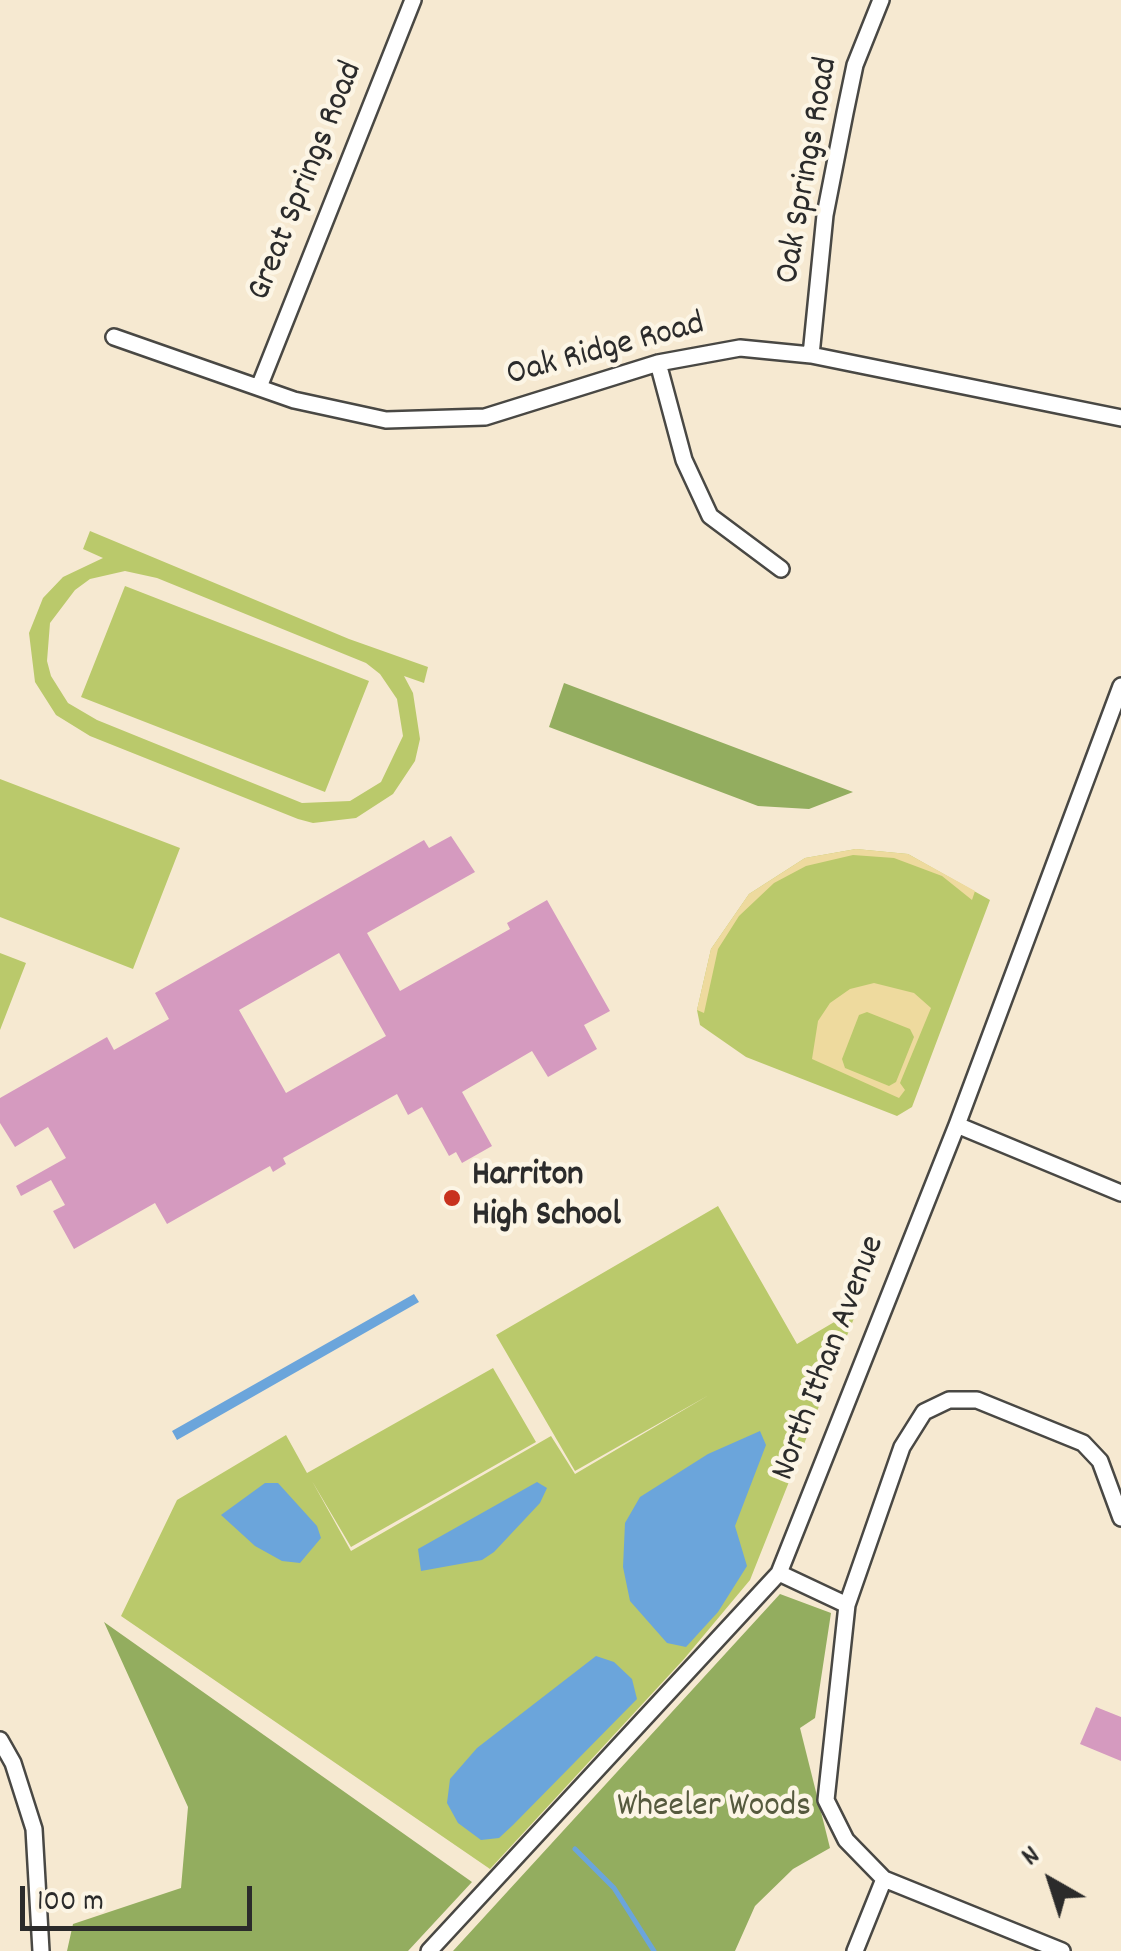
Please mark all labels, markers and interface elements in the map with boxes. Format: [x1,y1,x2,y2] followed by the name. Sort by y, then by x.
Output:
[769,54,851,288] street label: Oak Springs Road
[241,56,375,308] street label: Great Springs Road
[503,305,709,399] street label: Oak Ridge Road
[472,1157,621,1239] place label: Harriton High School
[441,1187,463,1209] marker: Harriton High School
[765,1231,897,1487] street label: North Ithan Avenue
[617,1788,811,1830] park label: Wheeler Woods
[1001,1831,1101,1931] north arrow
[1014,1838,1050,1878] text: N
[25,1866,258,1928] scale bar
[37,1882,104,1925] text: 100 m

